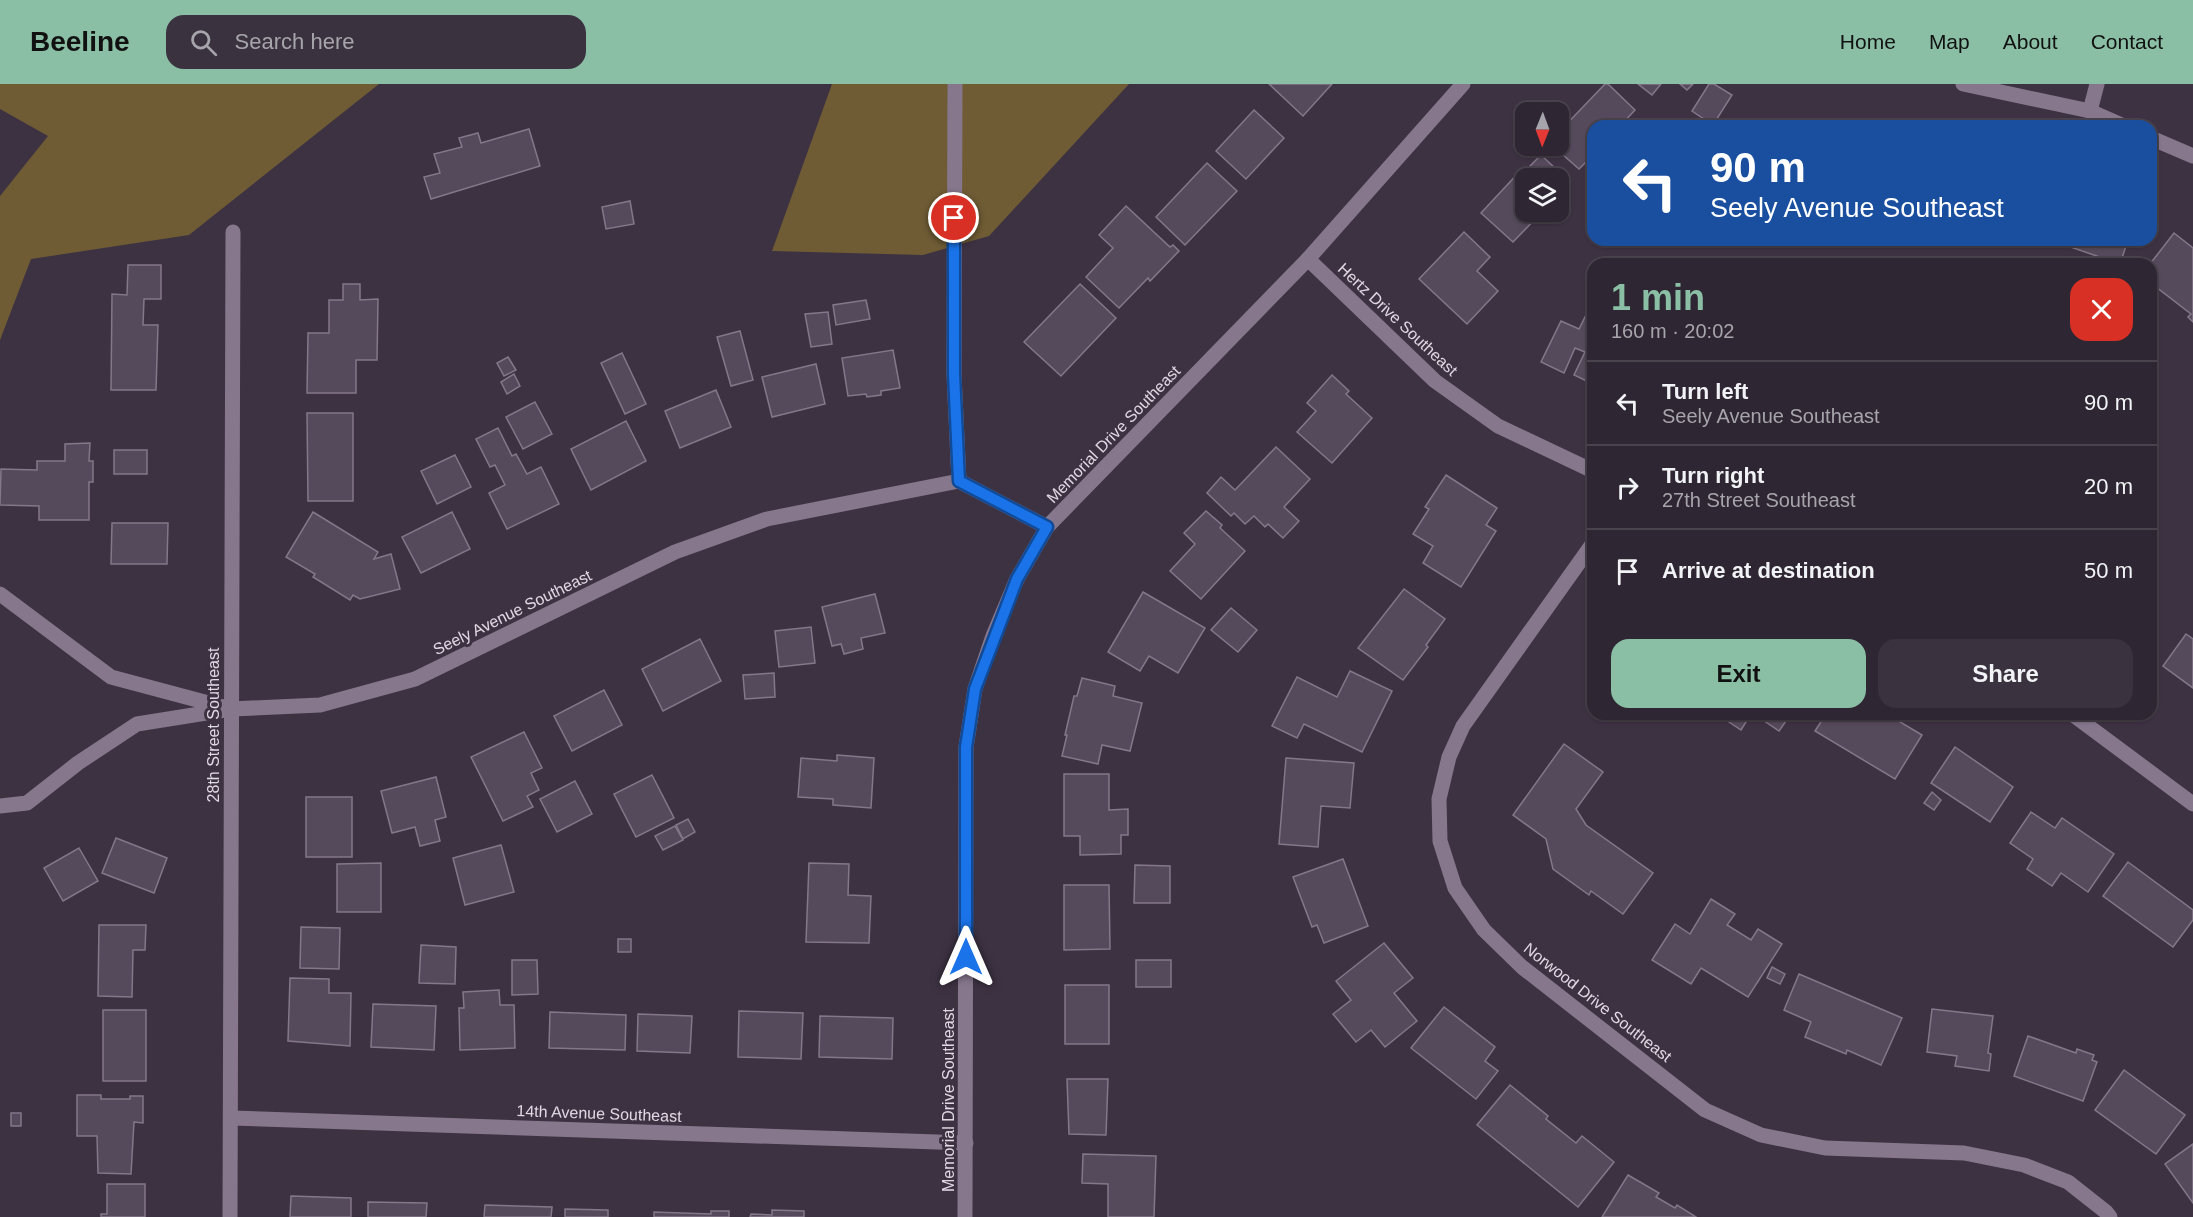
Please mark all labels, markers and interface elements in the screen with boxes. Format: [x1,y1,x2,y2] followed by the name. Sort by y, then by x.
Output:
[166,15,586,69] search box
[30,26,130,57] text: Beeline
[187,26,220,59] icon: search
[235,29,354,54] text: Search here
[1840,30,1896,53] text: Home
[1929,30,1970,53] text: Map
[2003,30,2058,53] text: About
[2091,30,2163,53] text: Contact
[1515,102,1569,156] north arrow
[1515,102,1569,222] map controls
[1611,144,1689,222] icon: left
[1710,144,1806,191] text: 90 m
[1515,168,1569,222] button: layers
[928,192,979,243] pin
[1710,193,2004,223] text: Seely Avenue Southeast
[937,201,970,234] icon: arrive
[1335,260,1461,379] street label: Hertz Drive Southeast
[1611,277,1705,318] text: 1 min
[2070,278,2133,341] button: close
[1611,320,1734,342] text: 160 m · 20:02
[1043,362,1184,506] street label: Memorial Drive Southeast
[1662,379,1748,404] text: Turn left
[1611,387,1644,420] icon: left
[2084,390,2133,415] text: 90 m
[1662,405,1880,427] text: Seely Avenue Southeast
[1662,463,1764,488] text: Turn right
[1611,471,1644,504] icon: right
[2084,474,2133,499] text: 20 m
[1662,489,1855,511] text: 27th Street Southeast
[1611,555,1644,588] icon: arrive
[1662,558,1875,583] text: Arrive at destination
[2084,558,2133,583] text: 50 m
[430,566,595,658] street label: Seely Avenue Southeast
[1611,639,1866,708] button: Exit
[1878,639,2133,708] button: Share
[205,647,222,802] street label: 28th Street Southeast
[934,925,998,989] position arrow
[1521,940,1675,1066] street label: Norwood Drive Southeast
[940,1007,957,1192] street label: Memorial Drive Southeast
[516,1102,682,1125] street label: 14th Avenue Southeast

